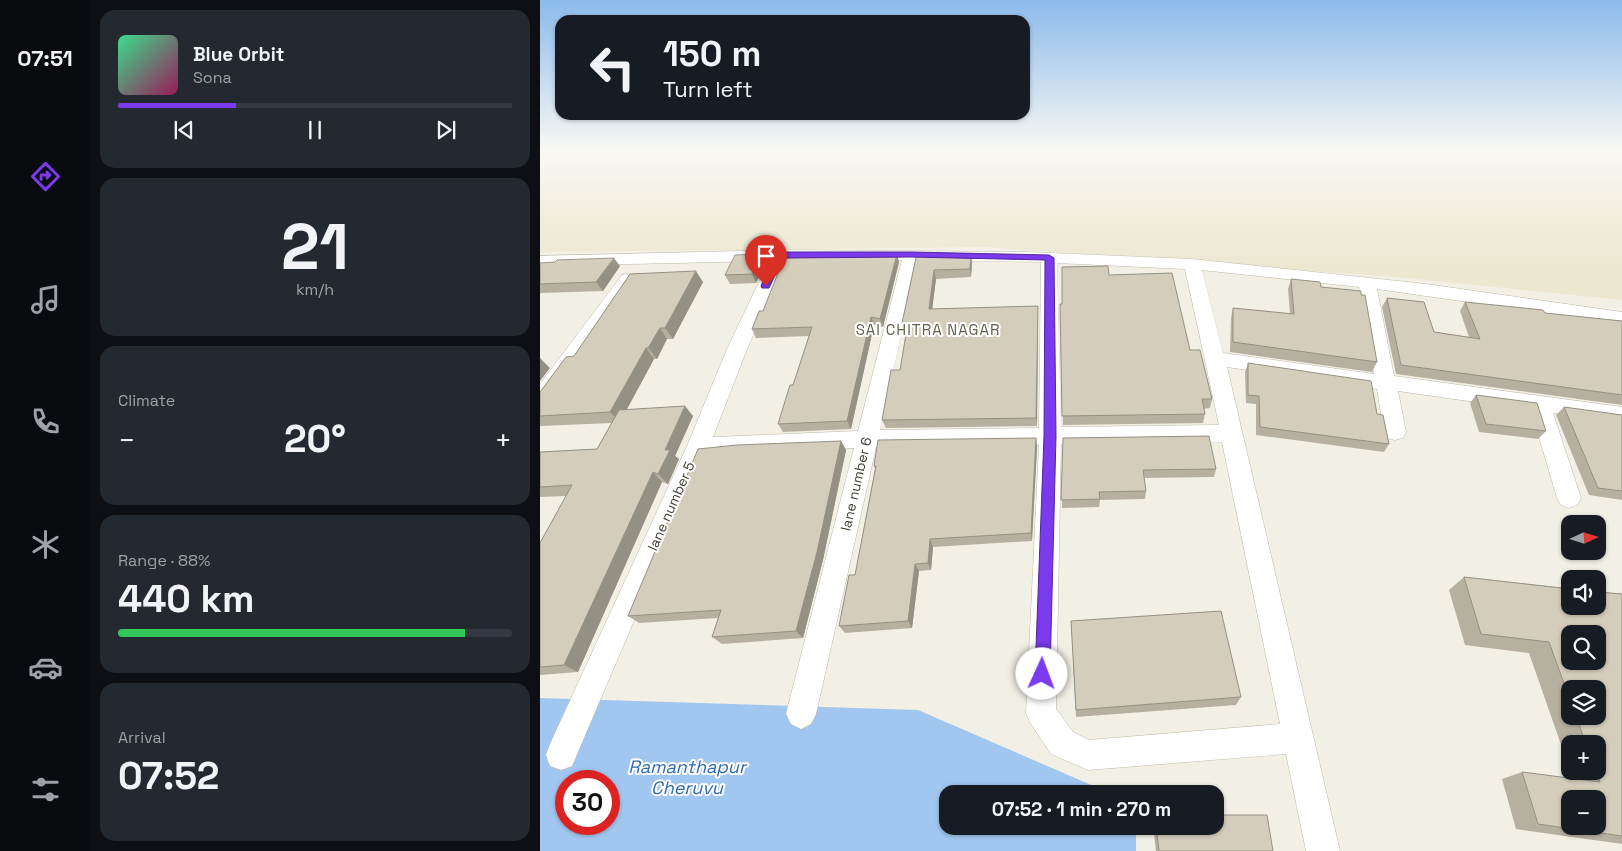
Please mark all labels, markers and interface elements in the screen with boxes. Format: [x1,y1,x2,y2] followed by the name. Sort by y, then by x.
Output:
[663,32,761,76] text: 150 m
[580,35,645,100] icon: left
[193,42,284,67] text: Blue Orbit
[17,44,73,72] text: 07:51
[193,67,232,88] text: Sona
[663,75,753,103] text: Turn left
[170,116,198,144] icon: previous
[301,116,329,144] icon: pause
[432,116,460,144] icon: next
[28,159,63,194] icon: directions
[281,205,349,288] text: 21
[745,235,787,286] pin
[752,242,780,270] icon: arrive
[296,279,334,300] text: km/h
[28,282,63,317] icon: music
[856,320,1000,339] district label: SAI CHITRA NAGAR
[118,390,175,411] text: Climate
[28,404,63,439] icon: phone
[284,415,346,463] text: 20°
[118,422,135,458] text: −
[495,422,512,458] text: +
[836,435,876,533] street label: lane number 6
[643,459,699,553] street label: lane number 5
[1561,515,1606,560] north arrow
[1561,515,1606,835] map controls
[28,527,63,562] icon: climate
[118,550,210,571] text: Range · 88%
[1561,570,1606,615] button: sound
[118,575,255,623] text: 440 km
[1561,625,1606,670] button: search
[1015,647,1067,699] position arrow
[28,650,63,685] icon: car
[1561,680,1606,725] button: layers
[118,727,166,748] text: Arrival
[1561,735,1606,780] button: +
[118,752,219,800] text: 07:52
[628,755,748,799] water label: Ramanthapur Cheruvu
[555,770,620,835] speed limit sign: 30
[28,772,63,807] icon: filters
[1561,790,1606,835] button: −
[992,797,1171,822] text: 07:52 · 1 min · 270 m

